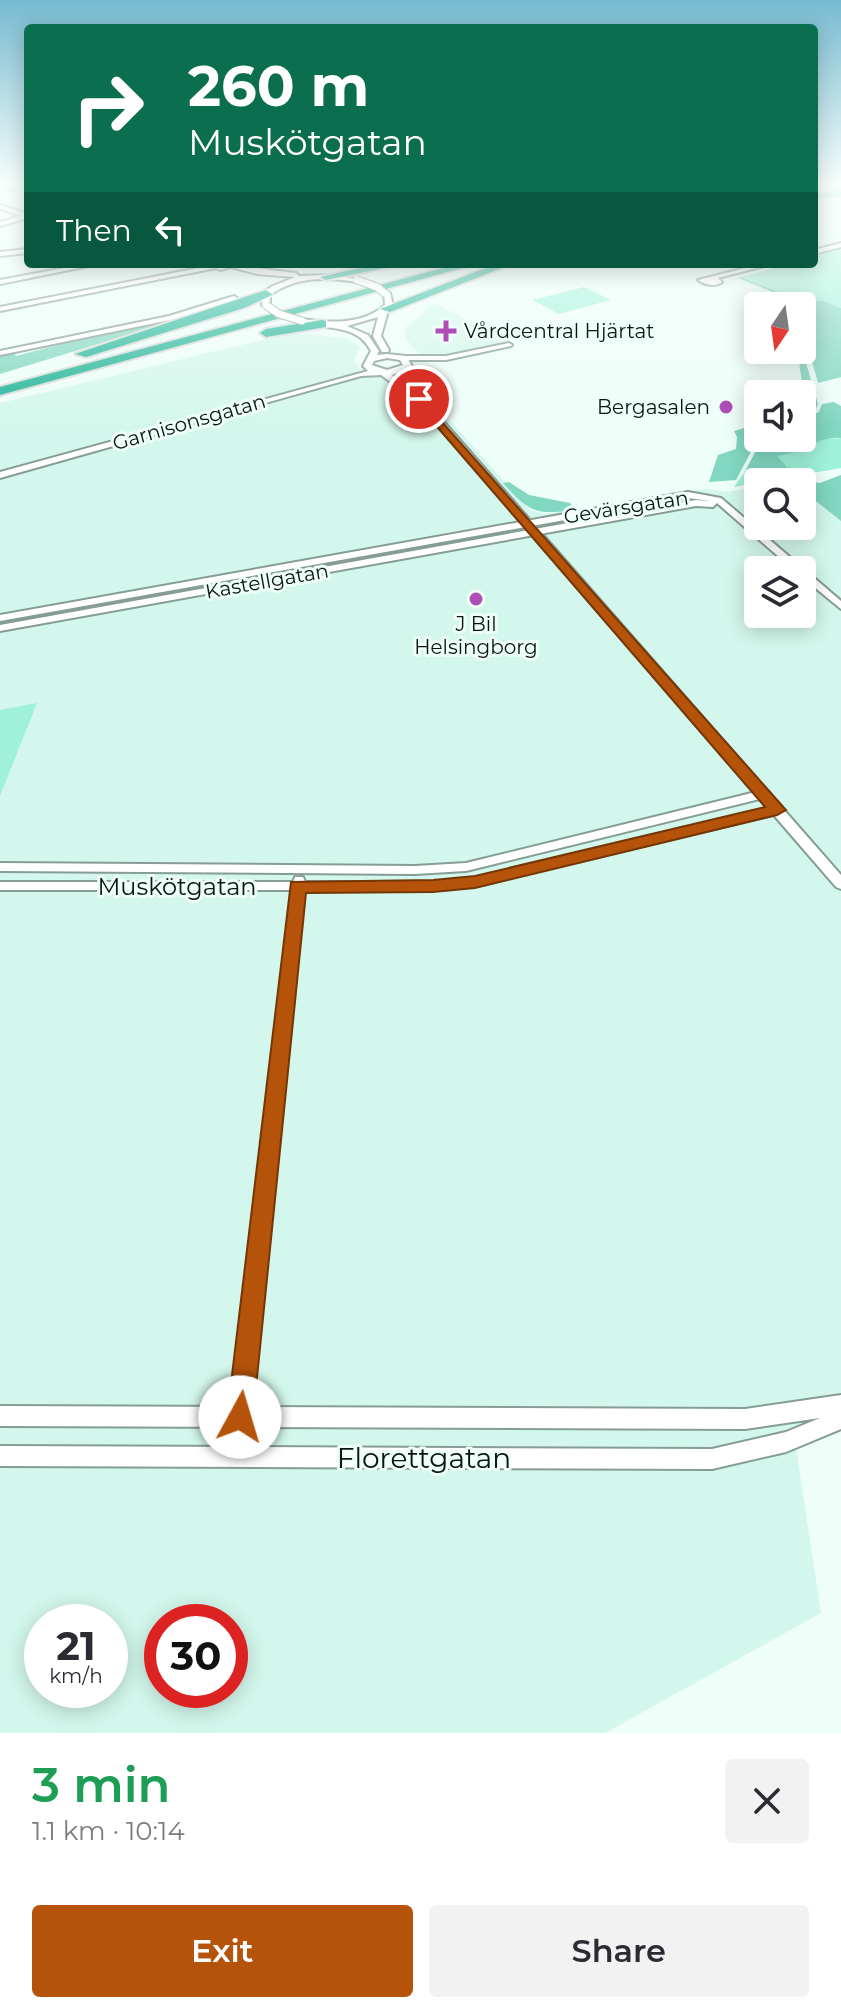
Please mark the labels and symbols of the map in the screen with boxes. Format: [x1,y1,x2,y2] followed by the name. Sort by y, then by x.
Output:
[744,292,816,364] north arrow
[464,319,654,343] place label: Vårdcentral Hjärtat
[435,320,457,342] marker: Vårdcentral Hjärtat
[385,365,453,433] pin
[110,389,268,455] street label: Garnisonsgatan
[597,395,710,419] place label: Bergasalen
[717,398,735,416] marker: Bergasalen
[562,485,690,529] street label: Gevärsgatan
[204,558,330,604] street label: Kastellgatan
[467,590,485,608] marker: J Bil Helsingborg
[414,612,538,659] place label: J Bil Helsingborg
[97,872,257,901] street label: Muskötgatan
[198,1375,282,1459] position arrow
[337,1441,511,1475] street label: Florettgatan
[144,1604,248,1708] speed limit sign: 30

